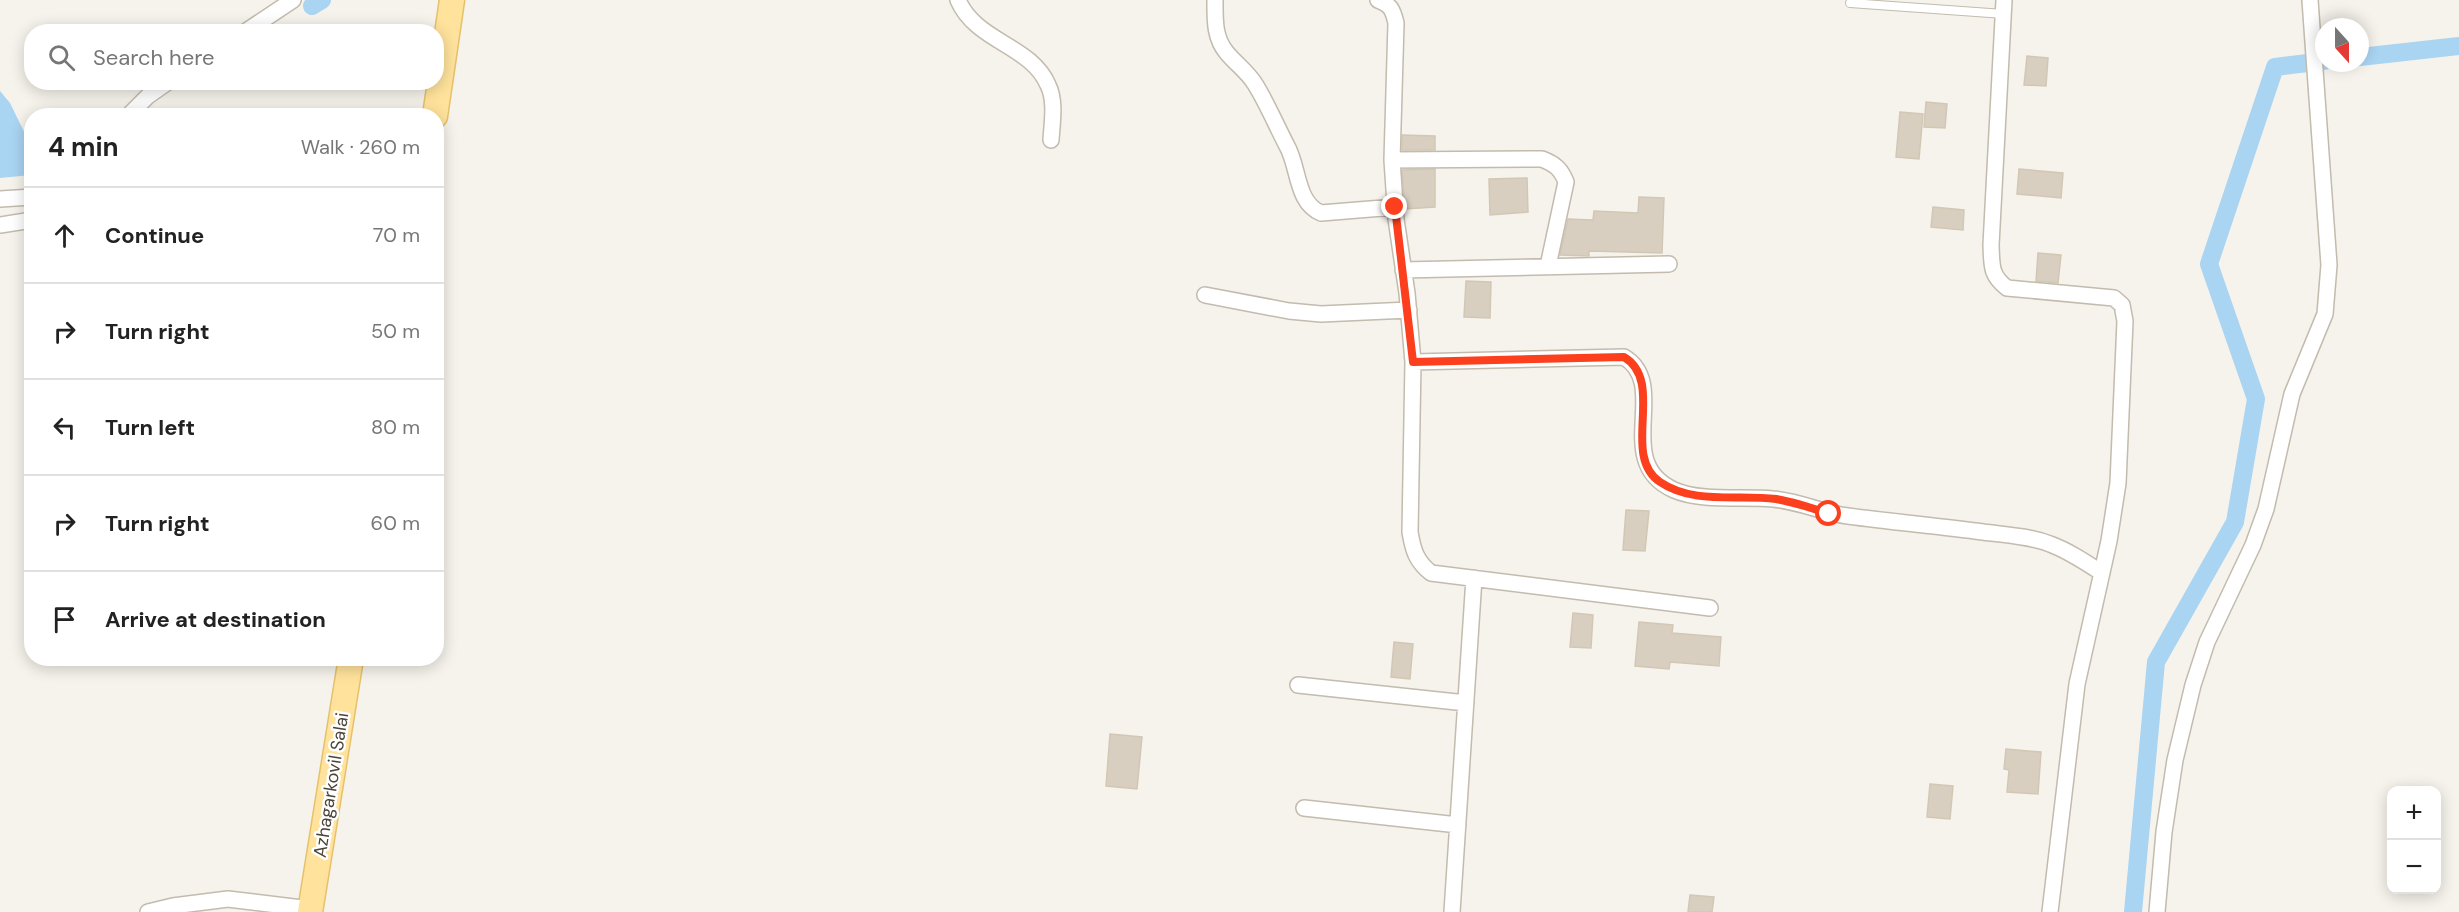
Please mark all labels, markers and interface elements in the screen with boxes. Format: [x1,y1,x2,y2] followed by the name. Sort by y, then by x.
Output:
[2315,18,2369,72] north arrow
[24,24,444,90] search box
[45,41,78,74] icon: search
[93,43,214,72] text: Search here
[48,130,119,164] text: 4 min
[301,134,420,160] text: Walk · 260 m
[1381,193,1407,219] route end
[48,219,81,252] icon: ahead
[105,221,204,250] text: Continue
[373,222,420,248] text: 70 m
[48,315,81,348] icon: right
[105,317,210,346] text: Turn right
[371,318,420,344] text: 50 m
[48,411,81,444] icon: left
[105,413,195,442] text: Turn left
[371,414,420,440] text: 80 m
[1815,500,1841,526] route start
[48,507,81,540] icon: right
[105,509,210,538] text: Turn right
[371,510,420,536] text: 60 m
[48,603,81,636] icon: arrive
[105,605,326,634] text: Arrive at destination
[308,711,354,859] street label: Azhagarkovil Salai
[2387,786,2441,894] map controls
[2387,786,2441,840] button: +
[2387,840,2441,894] button: −

